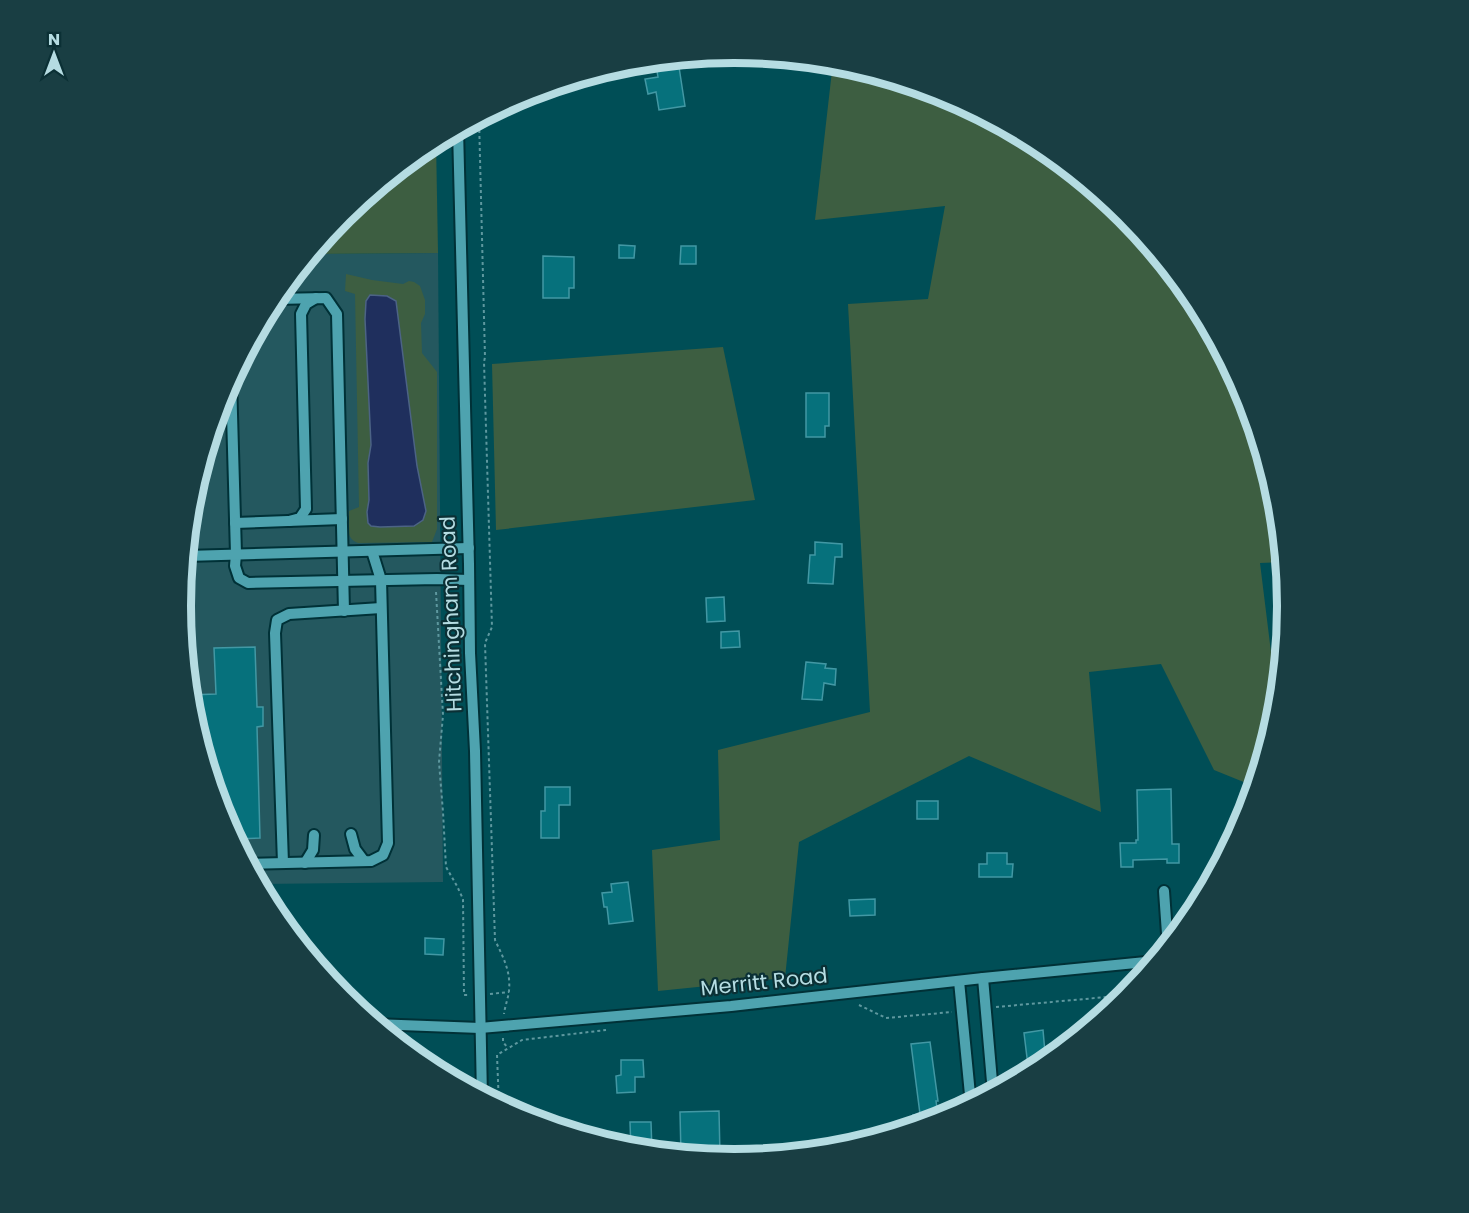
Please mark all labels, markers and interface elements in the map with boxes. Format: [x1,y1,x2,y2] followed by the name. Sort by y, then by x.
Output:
[24,24,84,84] north arrow
[48,28,60,51] text: N
[433,516,468,712] street label: Hitchingham Road
[699,960,829,1003] street label: Merritt Road

